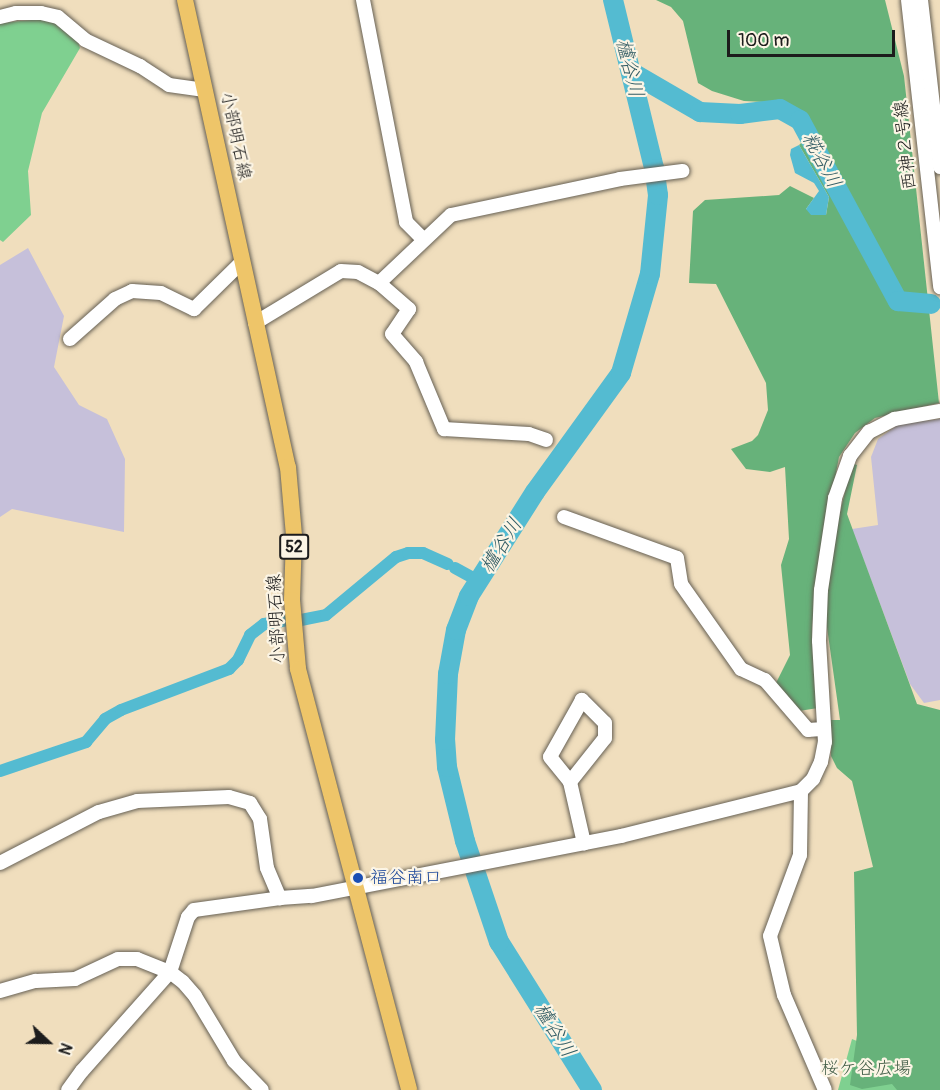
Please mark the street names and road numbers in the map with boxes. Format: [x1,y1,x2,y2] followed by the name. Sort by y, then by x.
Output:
[215,90,255,182] street label: 小部明石線
[891,99,921,191] street label: 西神２号線
[279,534,309,560] road number: 52
[264,573,290,665] street label: 小部明石線

